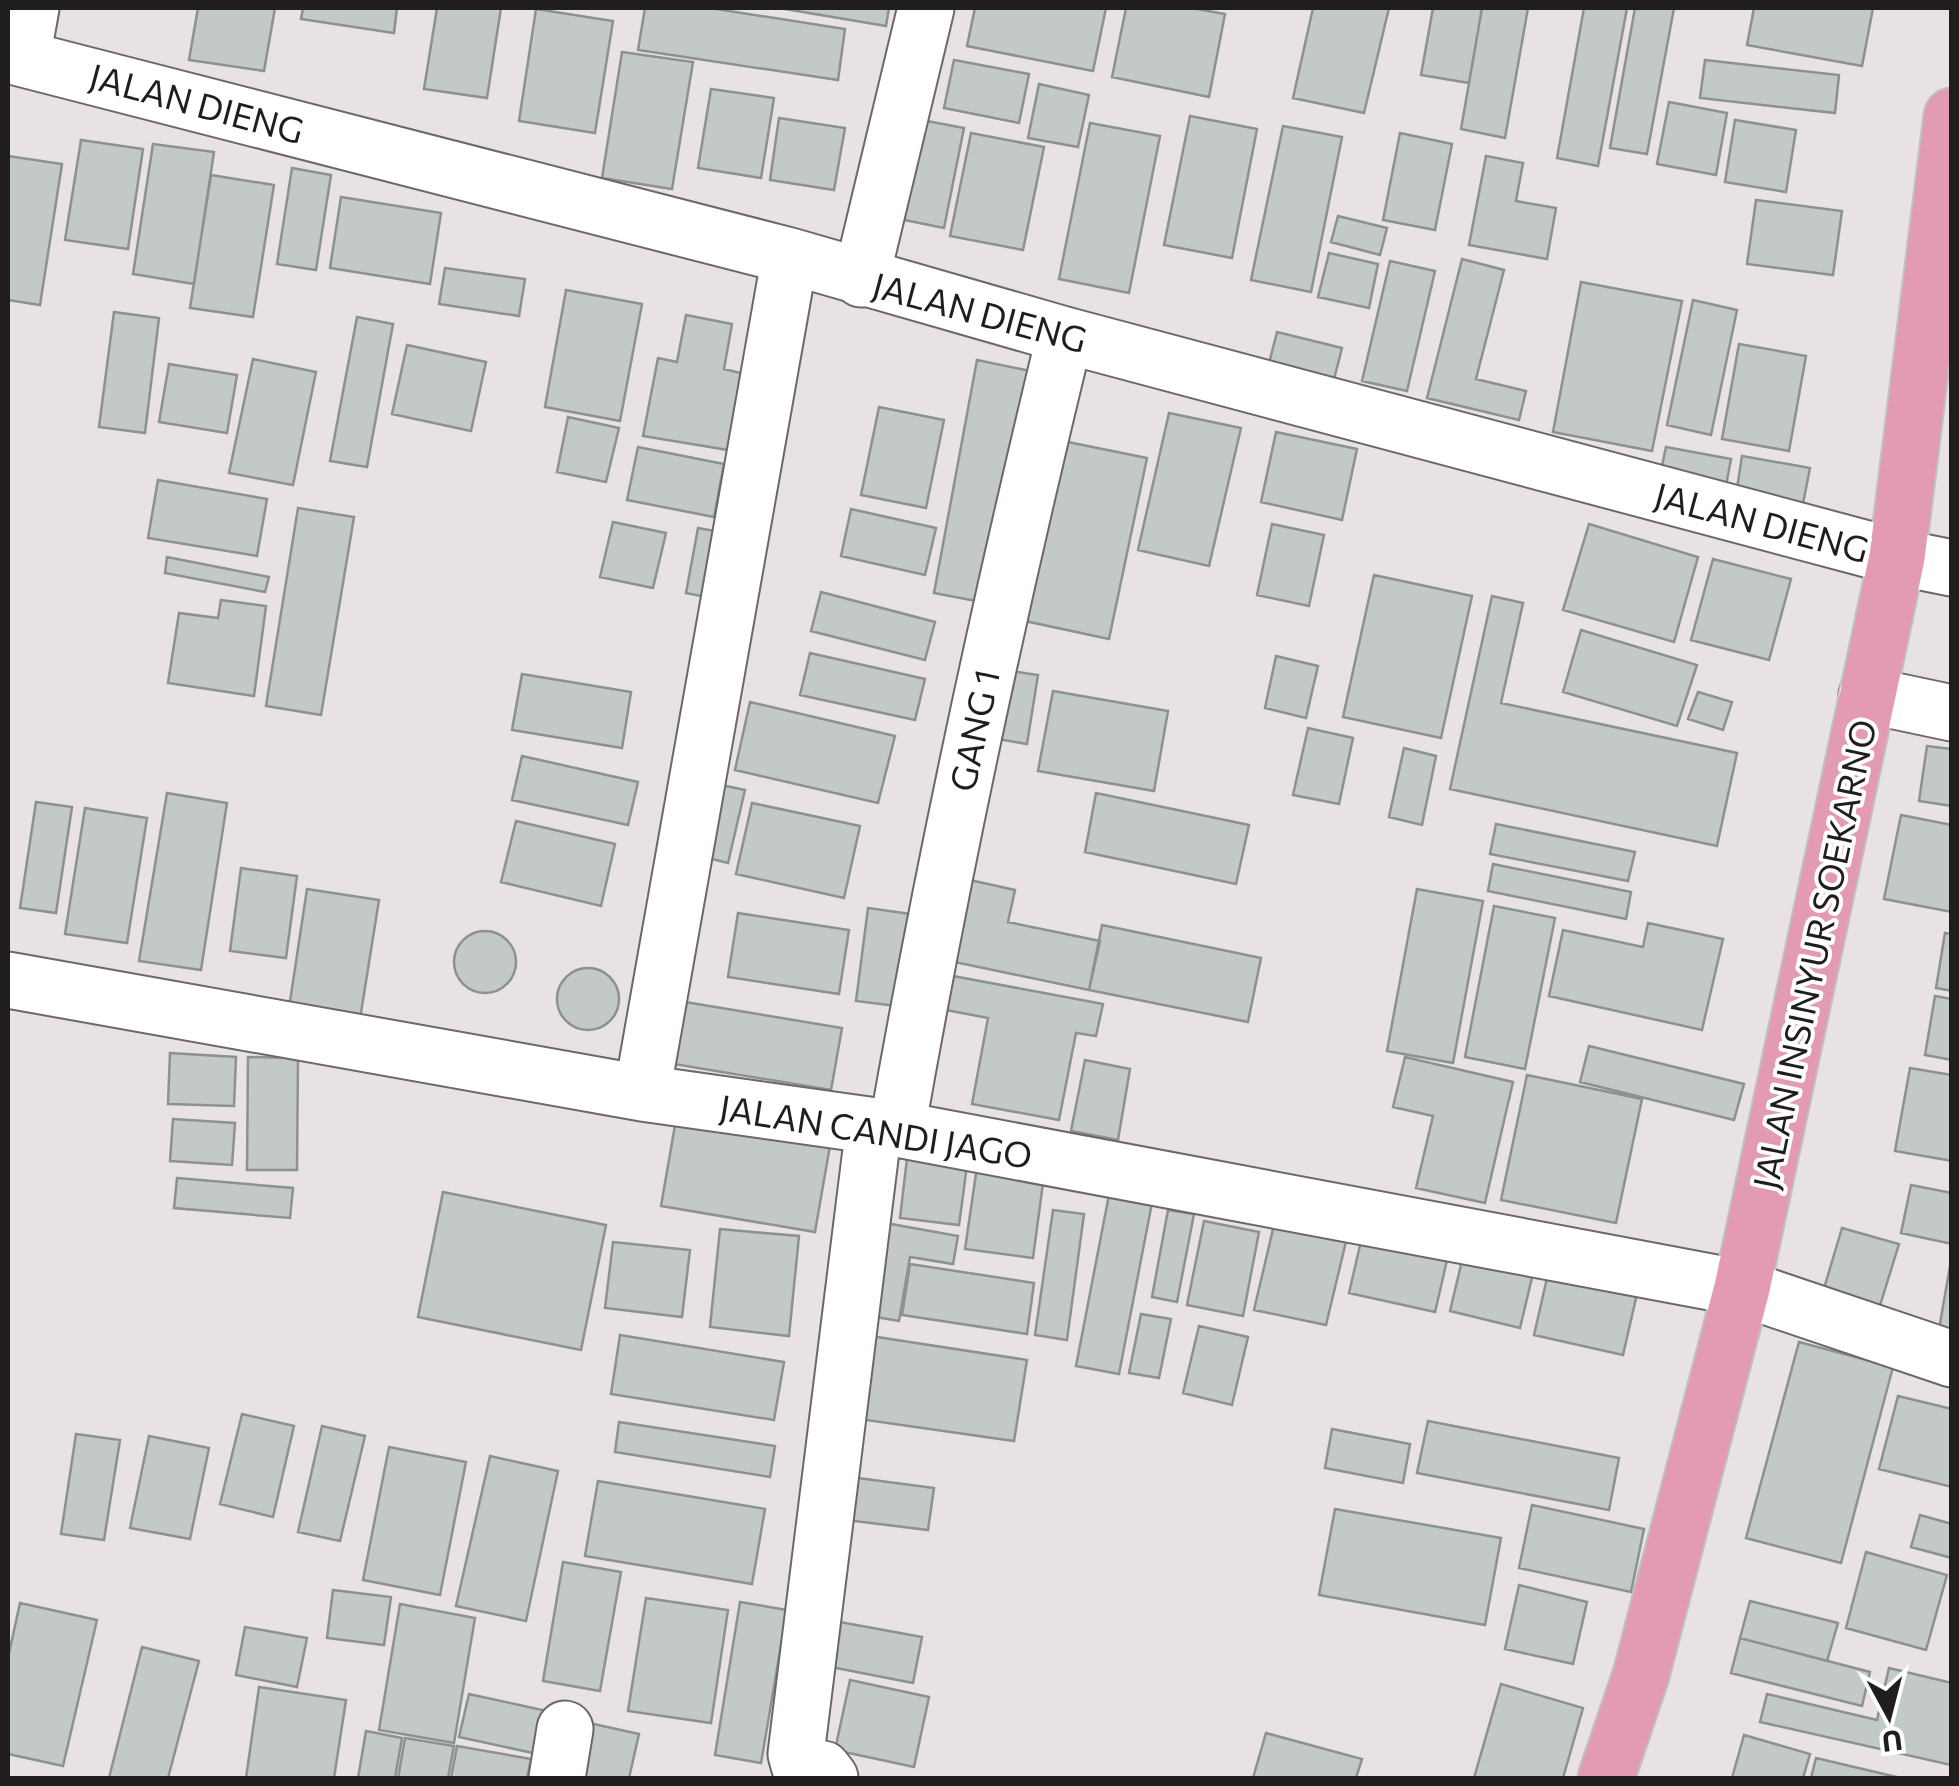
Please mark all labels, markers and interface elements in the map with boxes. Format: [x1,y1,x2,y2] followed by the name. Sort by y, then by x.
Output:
[85,53,309,151] street label: JALAN DIENG
[868,262,1092,360] street label: JALAN DIENG
[1650,472,1874,570] street label: JALAN DIENG
[939,665,1007,795] street label: GANG 1
[1742,715,1884,1193] street label: JALAN INSINYUR SOEKARNO
[717,1084,1035,1176] street label: JALAN CANDI JAGO
[1839,1666,1939,1766] north arrow
[1880,1724,1904,1760] text: U

